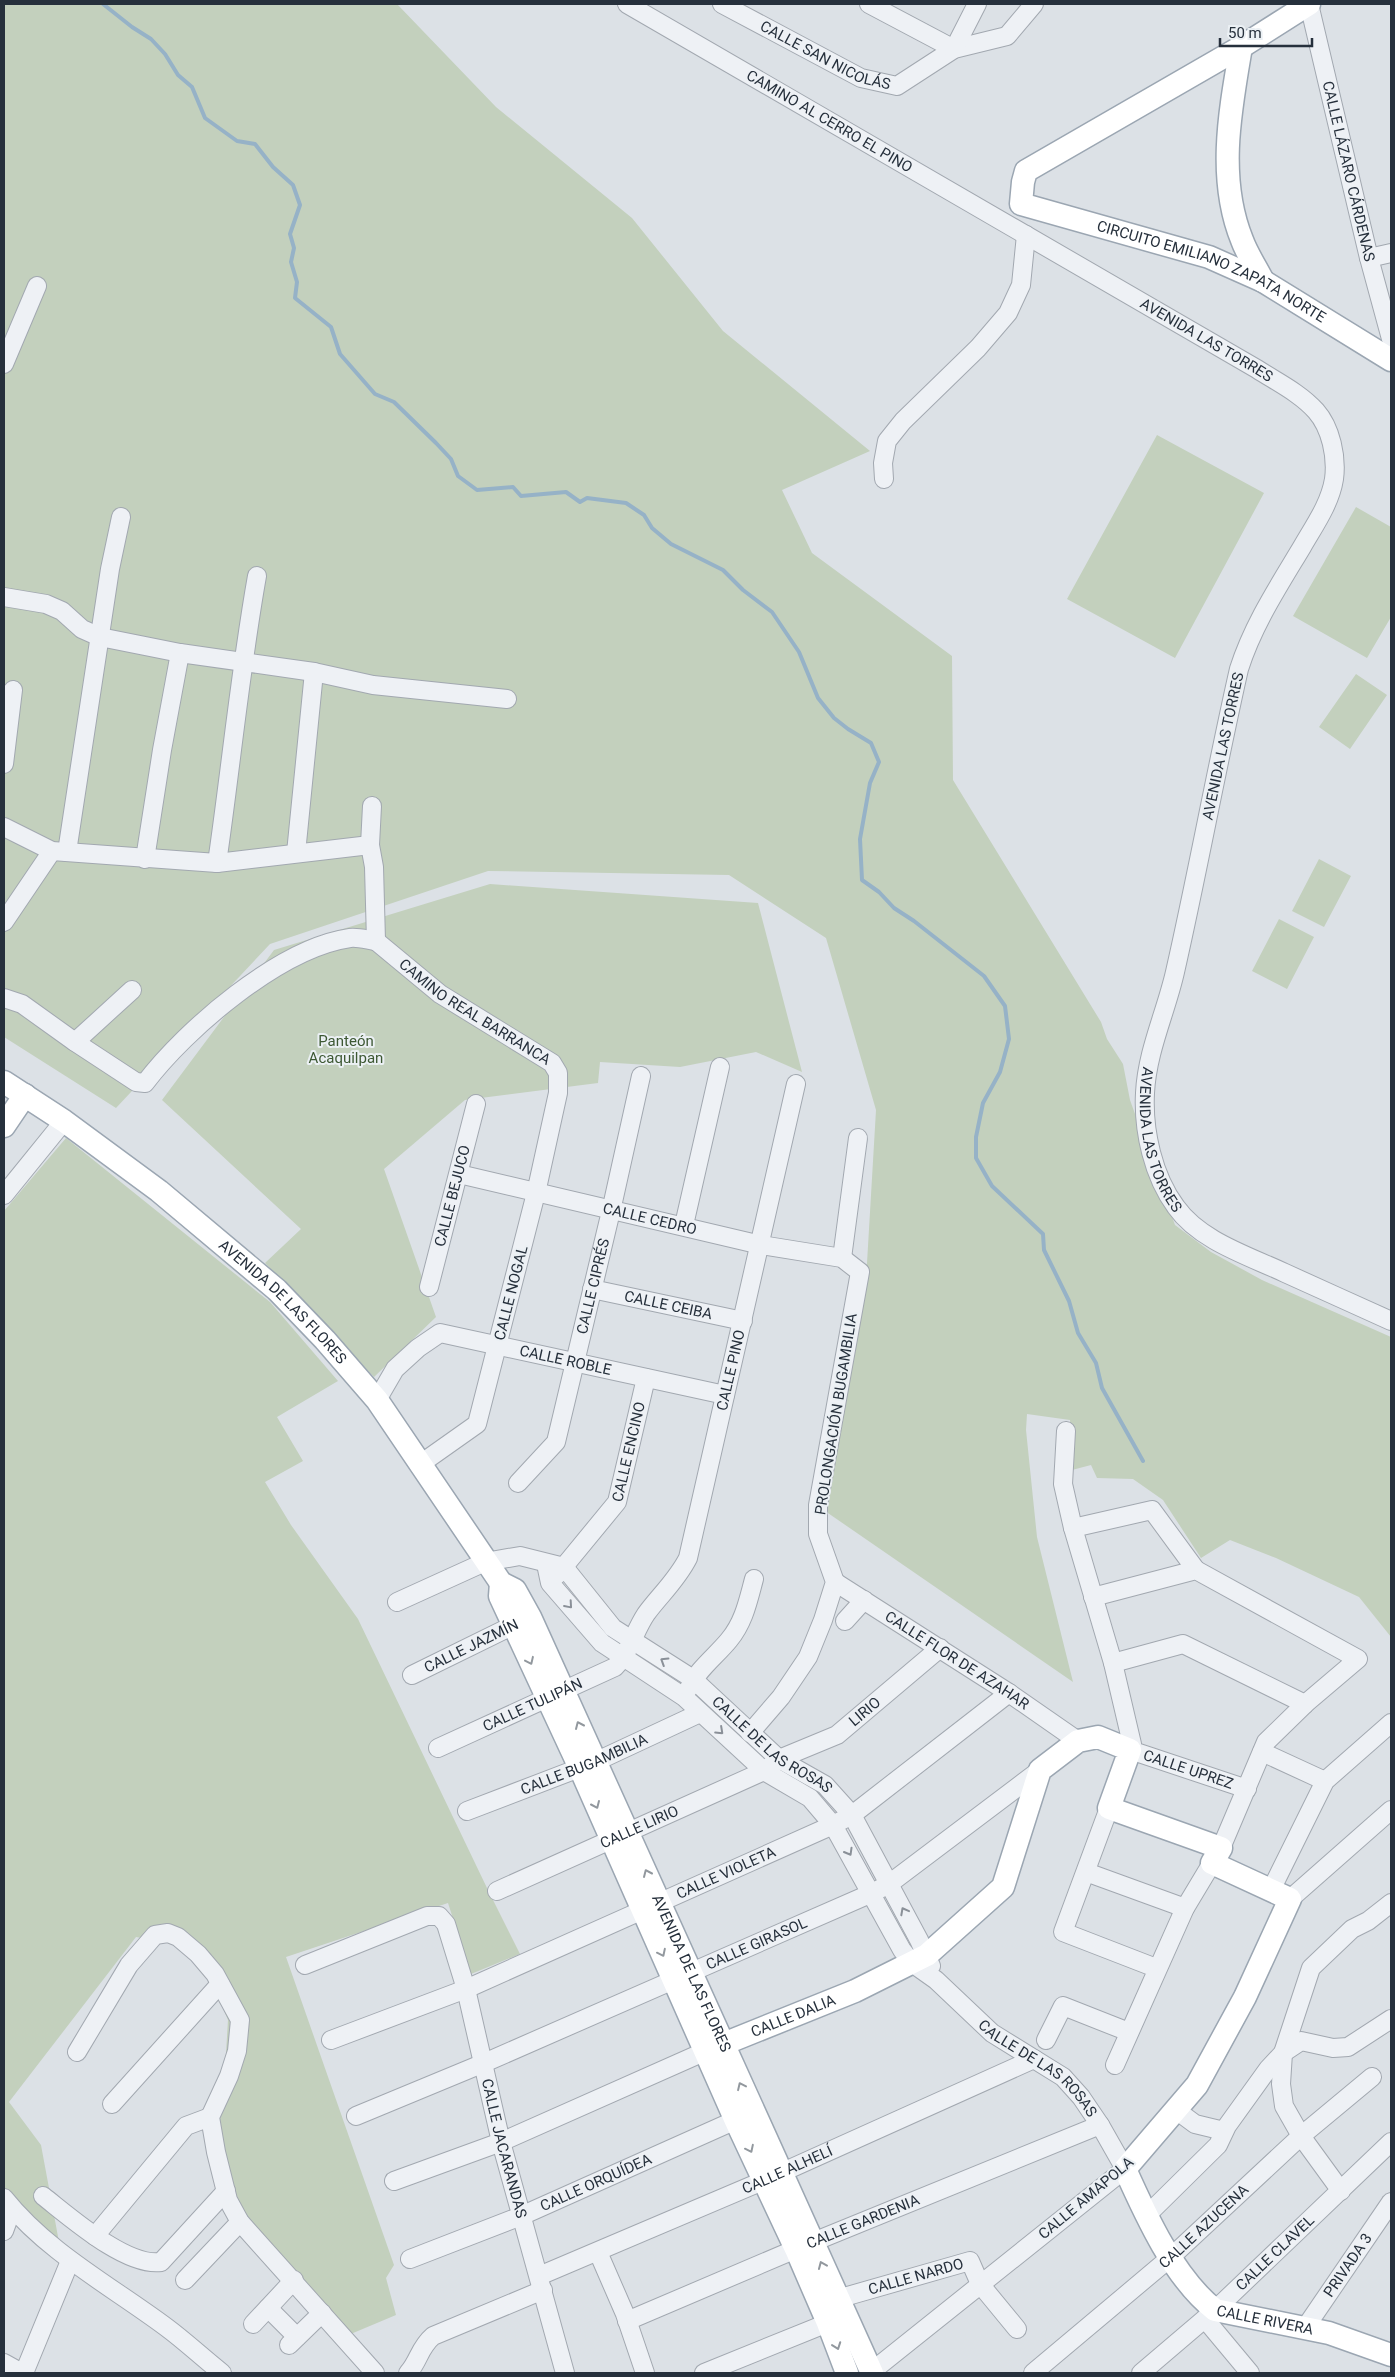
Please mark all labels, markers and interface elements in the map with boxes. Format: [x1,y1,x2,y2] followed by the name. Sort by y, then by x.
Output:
[1220,15,1312,47] scale bar
[757,17,892,93] street label: CALLE SAN NICOLÁS
[1228,24,1262,42] text: 50 m
[743,66,916,176] street label: CAMINO AL CERRO EL PINO
[1319,79,1379,264] street label: CALLE LÁZARO CÁRDENAS
[1095,217,1329,327] street label: CIRCUITO EMILIANO ZAPATA NORTE
[1137,294,1276,386] street label: AVENIDA LAS TORRES
[1199,670,1247,821] street label: AVENIDA LAS TORRES
[395,955,554,1069] street label: CAMINO REAL BARRANCA
[309,1032,383,1067] park label: Panteón Acaquilpan
[1136,1065,1186,1216] street label: AVENIDA LAS TORRES
[431,1143,474,1249] street label: CALLE BEJUCO
[601,1199,698,1239] street label: CALLE CEDRO
[215,1236,351,1368] street label: AVENIDA DE LAS FLORES
[573,1236,613,1336] street label: CALLE CIPRÉS
[491,1244,531,1342] street label: CALLE NOGAL
[623,1287,714,1323] street label: CALLE CEIBA
[811,1312,861,1516] street label: PROLONGACIÓN BUGAMBILIA
[713,1328,749,1413] street label: CALLE PINO
[518,1342,614,1379] street label: CALLE ROBLE
[608,1400,649,1504] street label: CALLE ENCINO
[564,1600,573,1609] one-way arrow
[882,1607,1033,1713] street label: CALLE FLOR DE AZAHAR
[421,1615,521,1677] street label: CALLE JAZMÍN
[524,1655,534,1664] one-way arrow
[660,1657,669,1667] one-way arrow
[480,1674,585,1735] street label: CALLE TULIPÁN
[708,1692,836,1796] street label: CALLE DE LAS ROSAS
[845,1693,884,1730] street label: LIRIO
[575,1721,586,1730] one-way arrow
[714,1725,723,1734] one-way arrow
[518,1730,650,1799] street label: CALLE BUGAMBILIA
[1141,1746,1236,1793] street label: CALLE UPREZ
[590,1800,601,1809] one-way arrow
[597,1802,681,1852] street label: CALLE LIRIO
[673,1843,779,1903] street label: CALLE VIOLETA
[842,1847,852,1856] one-way arrow
[643,1869,654,1878] one-way arrow
[648,1892,735,2055] street label: AVENIDA DE LAS FLORES
[900,1908,910,1917] one-way arrow
[703,1914,810,1974] street label: CALLE GIRASOL
[655,1948,666,1957] one-way arrow
[748,1991,838,2041] street label: CALLE DALIA
[975,2016,1101,2120] street label: CALLE DE LAS ROSAS
[478,2077,531,2220] street label: CALLE JACARANDAS
[737,2082,747,2091] one-way arrow
[739,2141,836,2198] street label: CALLE ALHELÍ
[744,2144,754,2153] one-way arrow
[537,2150,654,2215] street label: CALLE ORQUÍDEA
[1035,2153,1137,2243] street label: CALLE AMAPOLA
[1155,2180,1252,2272] street label: CALLE AZUCENA
[804,2191,922,2253] street label: CALLE GARDENIA
[1232,2211,1318,2294] street label: CALLE CLAVEL
[1320,2230,1376,2301] street label: PRIVADA 3
[866,2254,965,2299] street label: CALLE NARDO
[818,2261,829,2270] one-way arrow
[1215,2302,1315,2339] street label: CALLE RIVERA
[831,2341,841,2350] one-way arrow

